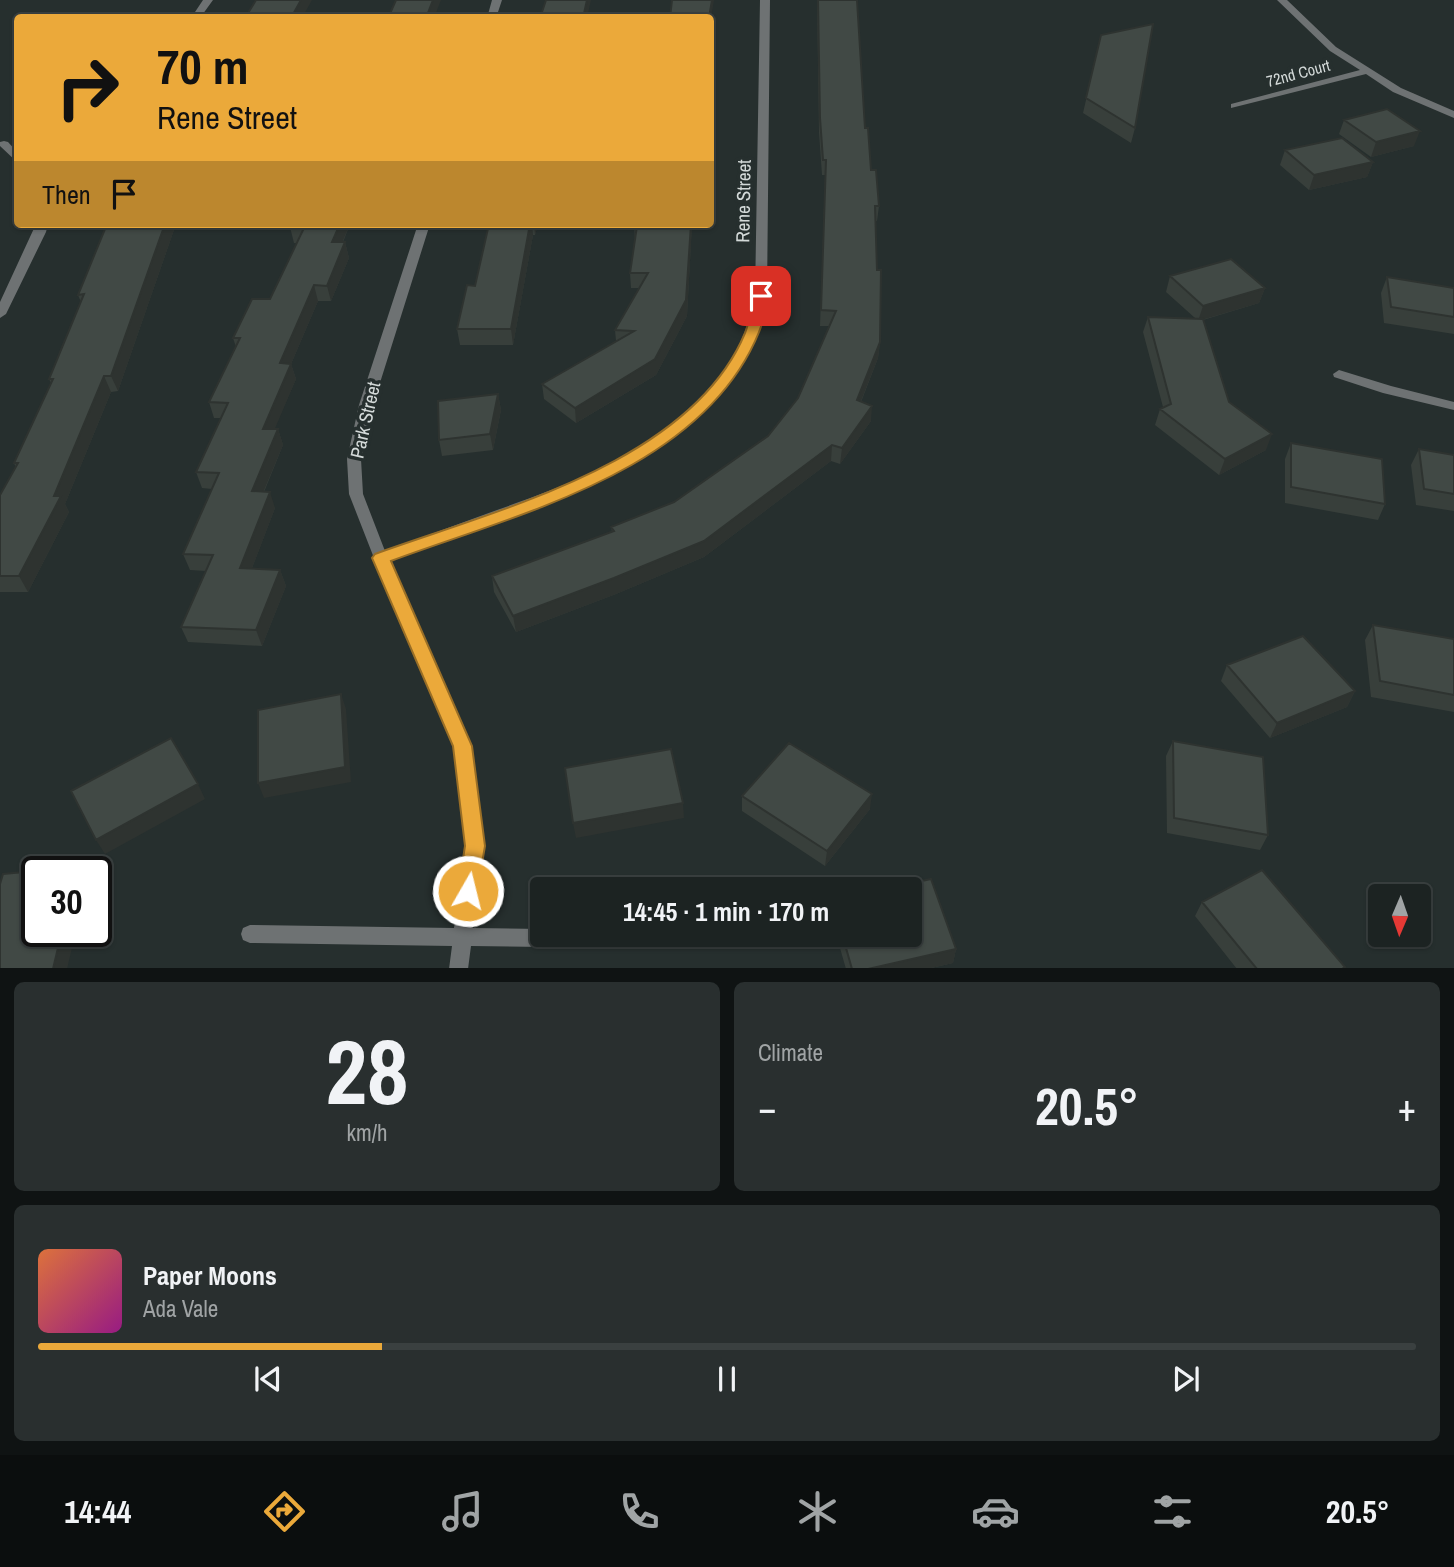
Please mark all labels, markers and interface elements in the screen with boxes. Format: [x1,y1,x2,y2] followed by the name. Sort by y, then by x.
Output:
[157,33,249,99] text: 70 m
[42,42,133,133] icon: right
[1264,54,1333,92] street label: 72nd Court
[157,96,297,139] text: Rene Street
[729,159,757,243] street label: Rene Street
[105,175,143,213] icon: arrive
[42,177,91,212] text: Then
[731,266,791,326] pin
[742,277,780,315] icon: arrive
[344,378,387,461] street label: Park Street
[431,854,505,928] position arrow
[21,856,112,947] speed limit sign: 30
[1368,884,1432,947] north arrow
[1368,884,1431,947] map controls
[623,894,829,929] text: 14:45 · 1 min · 170 m
[326,1010,409,1132] text: 28
[758,1037,823,1068] text: Climate
[1035,1071,1139,1141] text: 20.5°
[758,1082,776,1133] text: −
[1398,1082,1416,1133] text: +
[347,1117,387,1148] text: km/h
[143,1258,277,1293] text: Paper Moons
[143,1293,218,1324] text: Ada Vale
[249,1360,287,1398] icon: previous
[708,1360,746,1398] icon: pause
[1167,1360,1205,1398] icon: next
[260,1487,309,1536] icon: directions
[438,1487,487,1536] icon: music
[615,1487,664,1536] icon: phone
[793,1487,842,1536] icon: climate
[971,1487,1020,1536] icon: car
[1148,1487,1197,1536] icon: filters
[64,1490,131,1533] text: 14:44
[1326,1490,1390,1533] text: 20.5°

